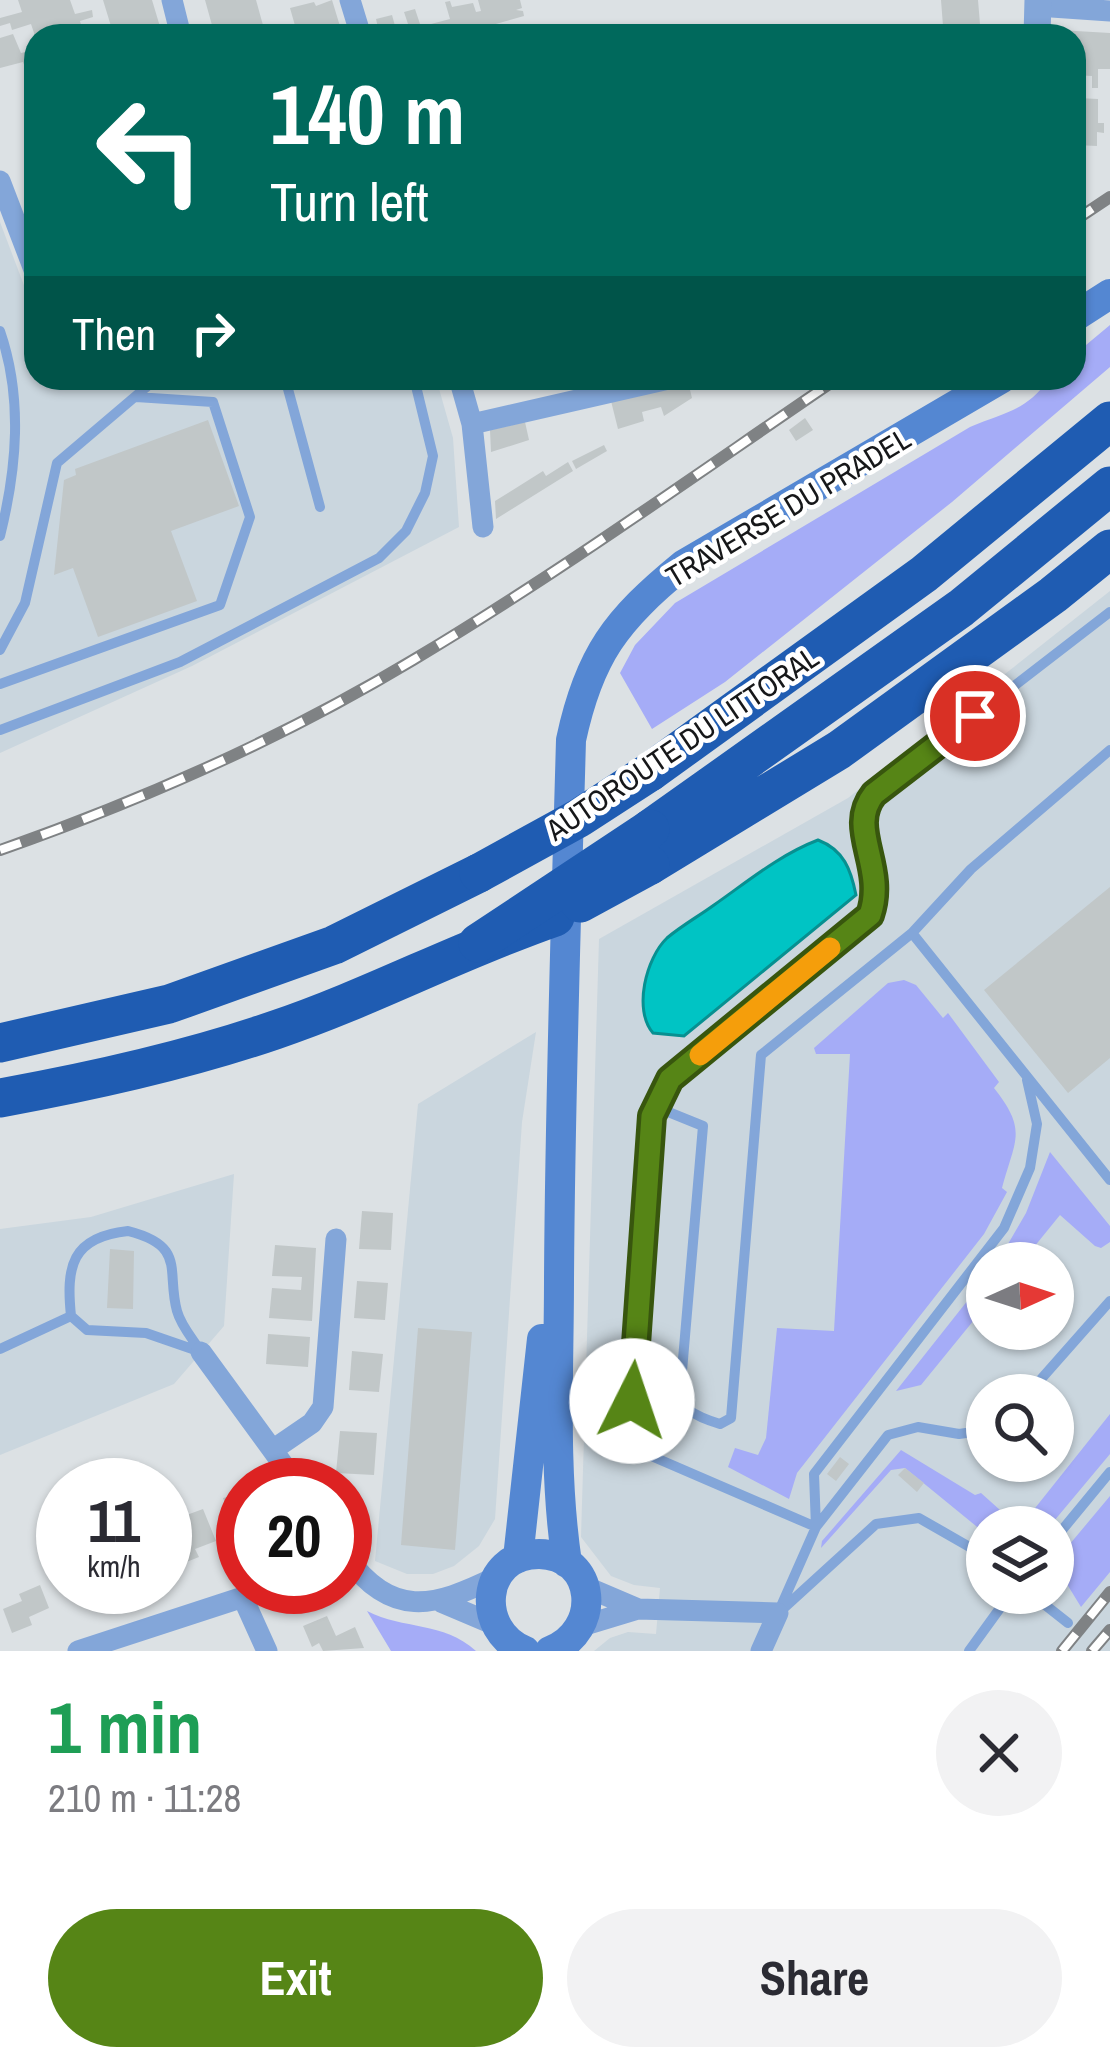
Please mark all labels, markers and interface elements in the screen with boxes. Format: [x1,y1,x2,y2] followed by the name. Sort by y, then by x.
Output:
[270,57,465,170] text: 140 m
[72,72,228,228] icon: left
[270,165,429,238] text: Turn left
[180,300,246,366] icon: right
[72,303,156,364] text: Then
[658,418,918,596] street label: TRAVERSE DU PRADEL
[537,637,826,850] street label: AUTOROUTE DU LITTORAL
[924,665,1026,767] pin
[942,683,1008,749] icon: arrive
[966,1242,1074,1350] north arrow
[966,1242,1074,1614] map controls
[569,1338,695,1464] position arrow
[966,1374,1074,1482] button: search
[216,1458,372,1614] speed limit sign: 20
[88,1480,140,1561] text: 11
[966,1506,1074,1614] button: layers
[87,1546,141,1586] text: km/h
[48,1678,202,1775] text: 1 min
[936,1690,1062,1816] button: close
[48,1772,241,1824] text: 210 m · 11:28
[48,1909,543,2047] button: Exit
[567,1909,1062,2047] button: Share

